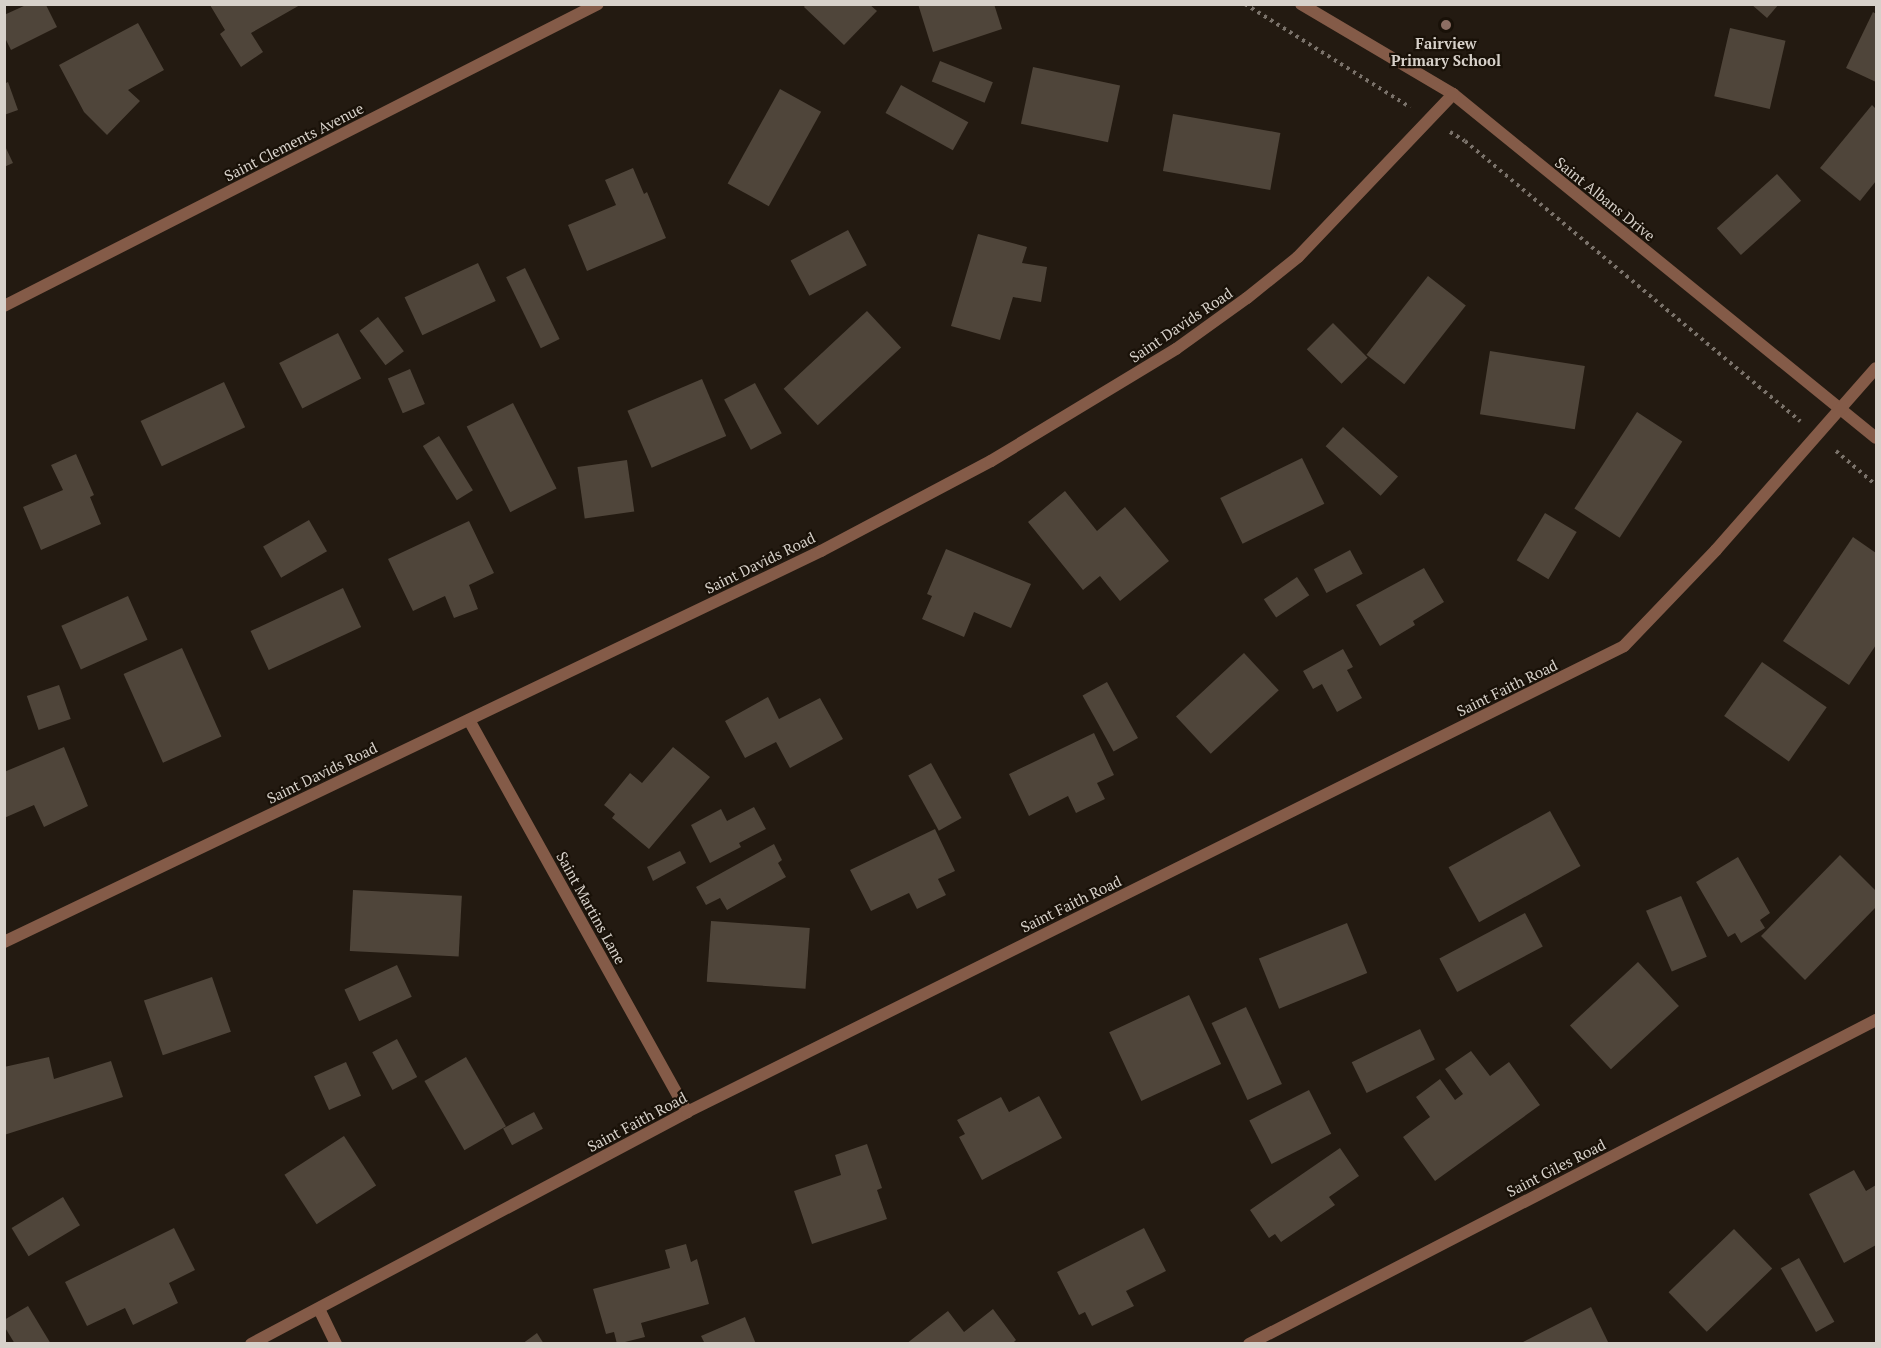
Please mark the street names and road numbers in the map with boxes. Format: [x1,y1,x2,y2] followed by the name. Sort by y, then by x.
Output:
[221,99,367,185] street label: Saint Clements Avenue
[1551,153,1659,245] street label: Saint Albans Drive
[1126,284,1236,366] street label: Saint Davids Road
[702,529,818,597] street label: Saint Davids Road
[1454,656,1560,720] street label: Saint Faith Road
[264,739,380,807] street label: Saint Davids Road
[553,849,629,967] street label: Saint Martins Lane
[1018,872,1124,936] street label: Saint Faith Road
[584,1088,690,1156] street label: Saint Faith Road
[1503,1135,1609,1201] street label: Saint Giles Road

